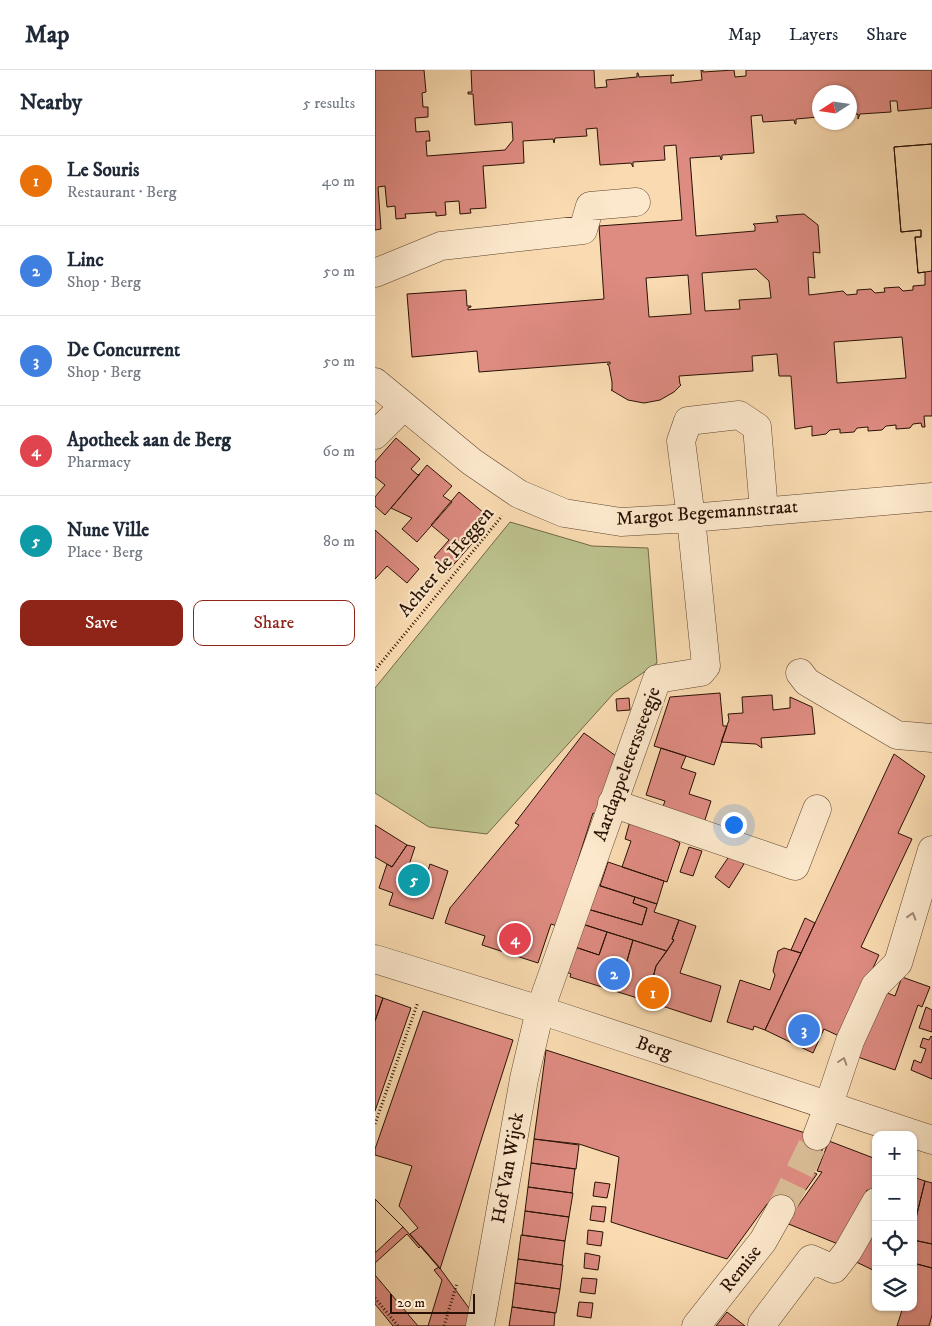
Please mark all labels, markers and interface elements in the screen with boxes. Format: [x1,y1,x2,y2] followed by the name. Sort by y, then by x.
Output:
[25,20,69,50] text: Map
[728,24,761,46] text: Map
[789,24,838,46] text: Layers
[866,24,907,46] text: Share
[812,85,857,130] north arrow
[20,90,82,116] text: Nearby
[303,93,355,113] text: 5 results
[67,159,139,182] text: Le Souris
[33,171,39,191] text: 1
[322,171,355,191] text: 40 m
[67,182,177,202] text: Restaurant · Berg
[67,249,104,272] text: Linc
[32,261,40,281] text: 2
[323,261,355,281] text: 50 m
[67,272,141,292] text: Shop · Berg
[67,339,180,362] text: De Concurrent
[33,351,39,371] text: 3
[323,351,355,371] text: 50 m
[67,362,141,382] text: Shop · Berg
[67,429,231,452] text: Apotheek aan de Berg
[31,441,41,461] text: 4
[323,441,355,461] text: 60 m
[67,452,131,472] text: Pharmacy
[615,495,799,531] street label: Margot Begemannstraat
[393,502,499,622] street label: Achter de Heggen
[67,519,149,542] text: Nune Ville
[32,531,40,551] text: 5
[323,531,355,551] text: 80 m
[67,542,143,562] text: Place · Berg
[20,600,183,646] button: Save
[193,600,355,646] button: Share
[588,684,666,844] street label: Aardappeleterssteegje
[721,812,747,838] your location
[398,861,430,899] pin: 5
[906,912,916,920] one-way arrow
[499,920,531,958] pin: 4
[598,955,630,993] pin: 2
[637,974,669,1012] pin: 1
[788,1011,820,1049] pin: 3
[633,1031,676,1065] street label: Berg
[838,1057,848,1065] one-way arrow
[487,1110,529,1225] street label: Hof Van Wijck
[872,1131,917,1311] map controls
[872,1131,917,1176] button: +
[872,1176,917,1221] button: −
[872,1221,917,1266] button: locate
[715,1241,767,1297] street label: Remise
[872,1266,917,1311] button: layers
[390,1291,475,1314] scale bar
[397,1294,425,1312] text: 20 m

